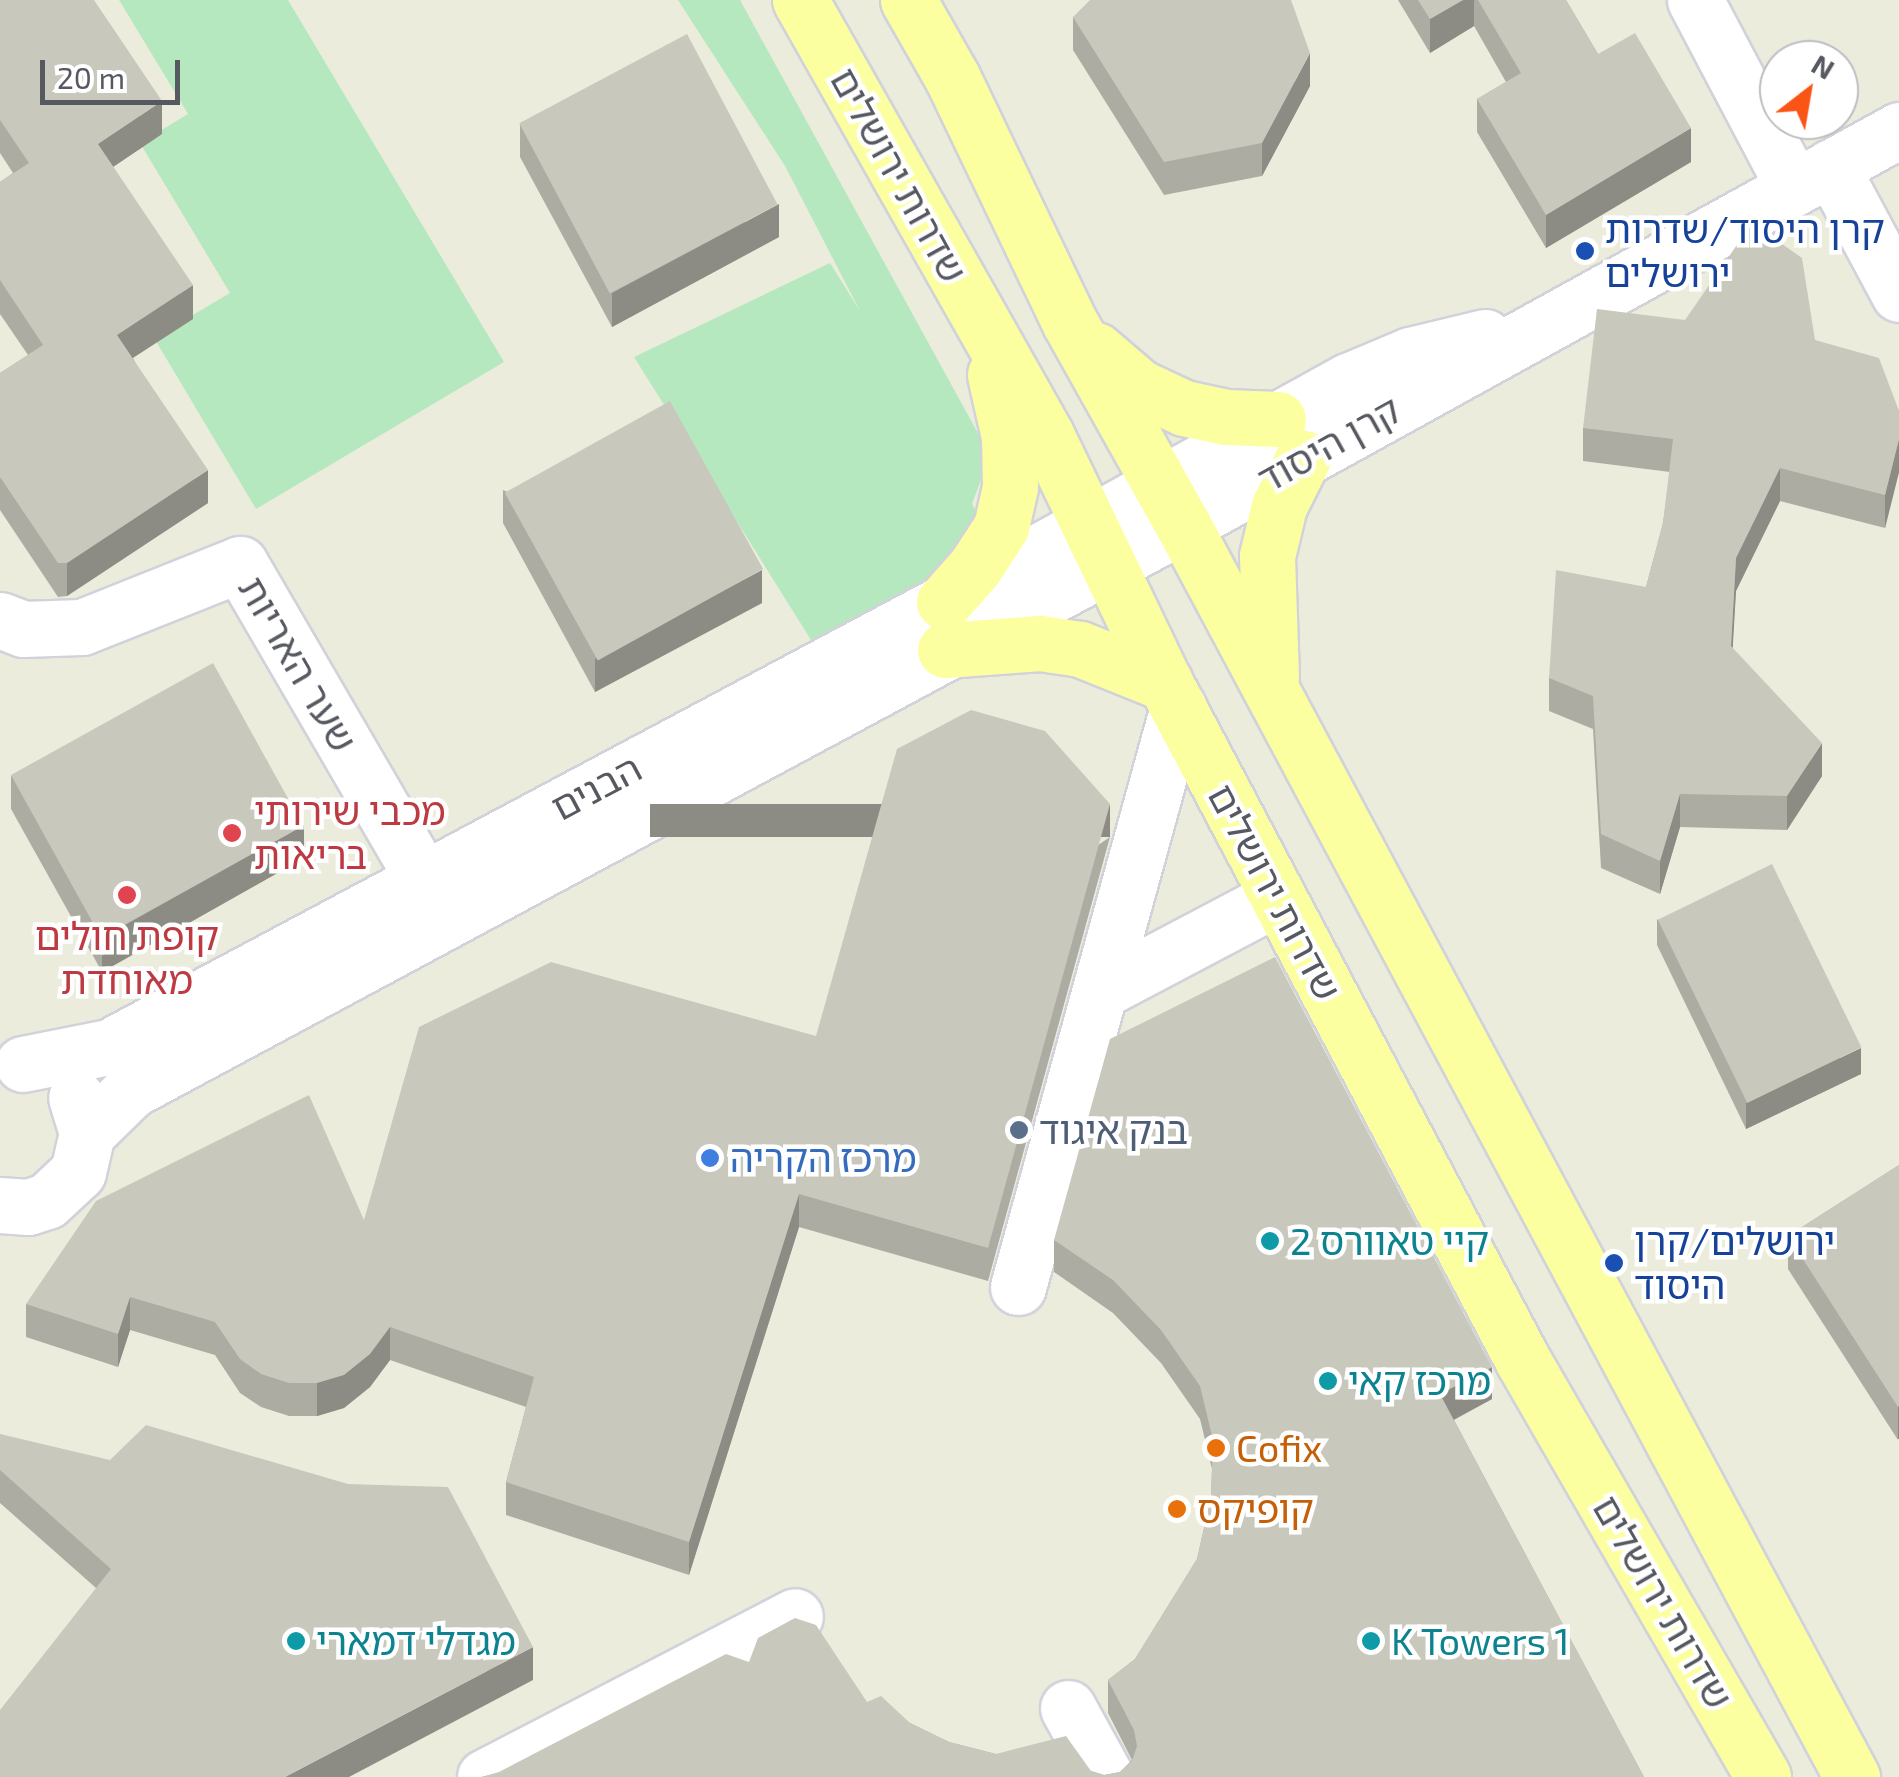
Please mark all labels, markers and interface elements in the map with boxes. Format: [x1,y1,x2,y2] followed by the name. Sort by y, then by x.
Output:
[45,40,185,102] scale bar
[1759,40,1859,140] north arrow
[1806,46,1841,86] text: N
[57,59,125,95] text: 20 m
[821,60,977,290] street label: שדרות ירושלים
[1605,206,1885,296] place label: קרן היסוד/שדרות ירושלים
[1574,240,1596,262] marker: קרן היסוד/שדרות ירושלים
[1250,386,1408,502] street label: קרן היסוד
[230,568,366,760] street label: שער האריות
[543,744,649,830] street label: הבנים
[1199,776,1351,1008] street label: שדרות ירושלים
[254,788,446,878] place label: מכבי שירותי בריאות
[219,820,245,846] marker: מכבי שירותי בריאות
[114,882,140,908] marker: קופת חולים מאוחדת
[35,913,219,1002] place label: קופת חולים מאוחדת
[1039,1107,1188,1153] place label: בנק איגוד
[1008,1119,1030,1141] marker: בנק איגוד
[730,1135,917,1181] place label: מרכז הקריה
[699,1147,721,1169] marker: מרכז הקריה
[1290,1218,1489,1264] place label: קיי טאוורס 2
[1634,1218,1835,1308] place label: ירושלים/קרן היסוד
[1259,1230,1281,1252] marker: קיי טאוורס 2
[1603,1252,1625,1274] marker: ירושלים/קרן היסוד
[1348,1358,1491,1404] place label: מרכז קאי
[1317,1370,1339,1392] marker: מרכז קאי
[1236,1425,1322,1471] place label: Cofix
[1205,1437,1227,1459] marker: Cofix
[1197,1486,1314,1532] place label: קופיקס
[1584,1487,1742,1717] street label: שדרות ירושלים
[1166,1498,1188,1520] marker: קופיקס
[316,1618,516,1664] place label: מגדלי דמארי
[1391,1618,1571,1664] place label: K Towers 1
[285,1630,307,1652] marker: מגדלי דמארי
[1360,1630,1382,1652] marker: K Towers 1

